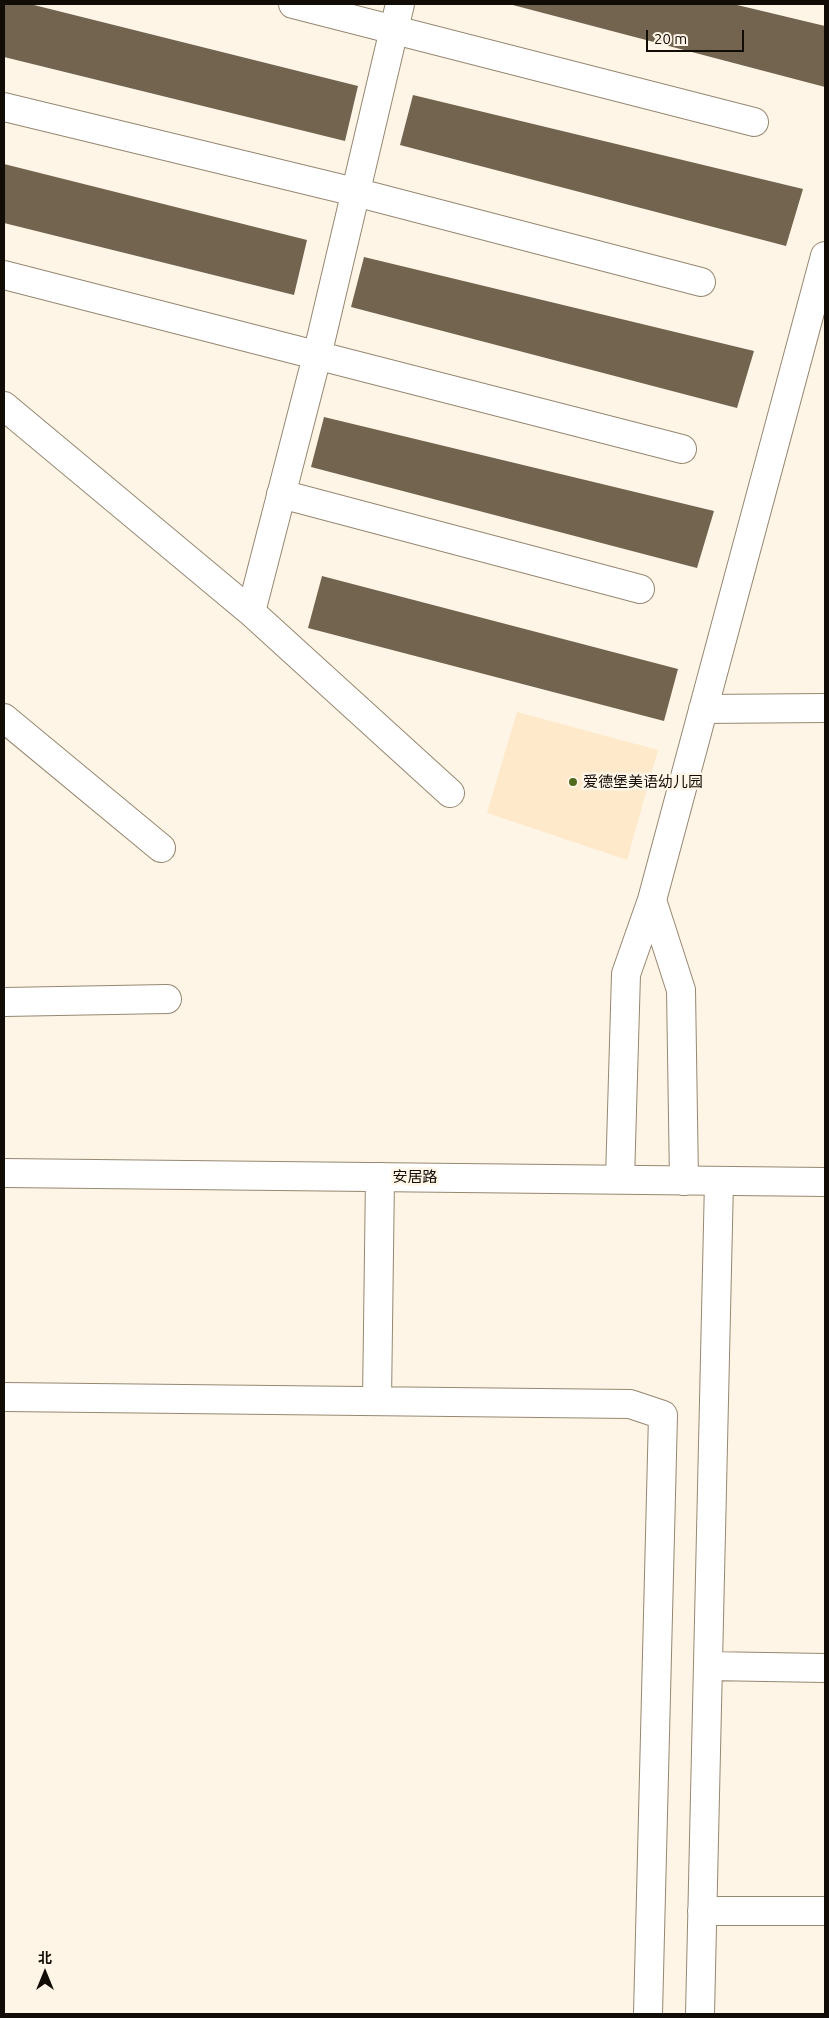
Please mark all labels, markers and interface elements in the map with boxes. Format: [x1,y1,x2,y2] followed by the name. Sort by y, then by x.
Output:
[649,20,746,52] scale bar
[654,30,687,47] text: 20 m
[583,773,703,791] place label: 爱德堡美语幼儿园
[567,776,579,788] marker: 爱德堡美语幼儿园
[393,1168,437,1186] street label: 安居路
[20,1948,70,1998] north arrow
[38,1950,52,1966] text: 北

